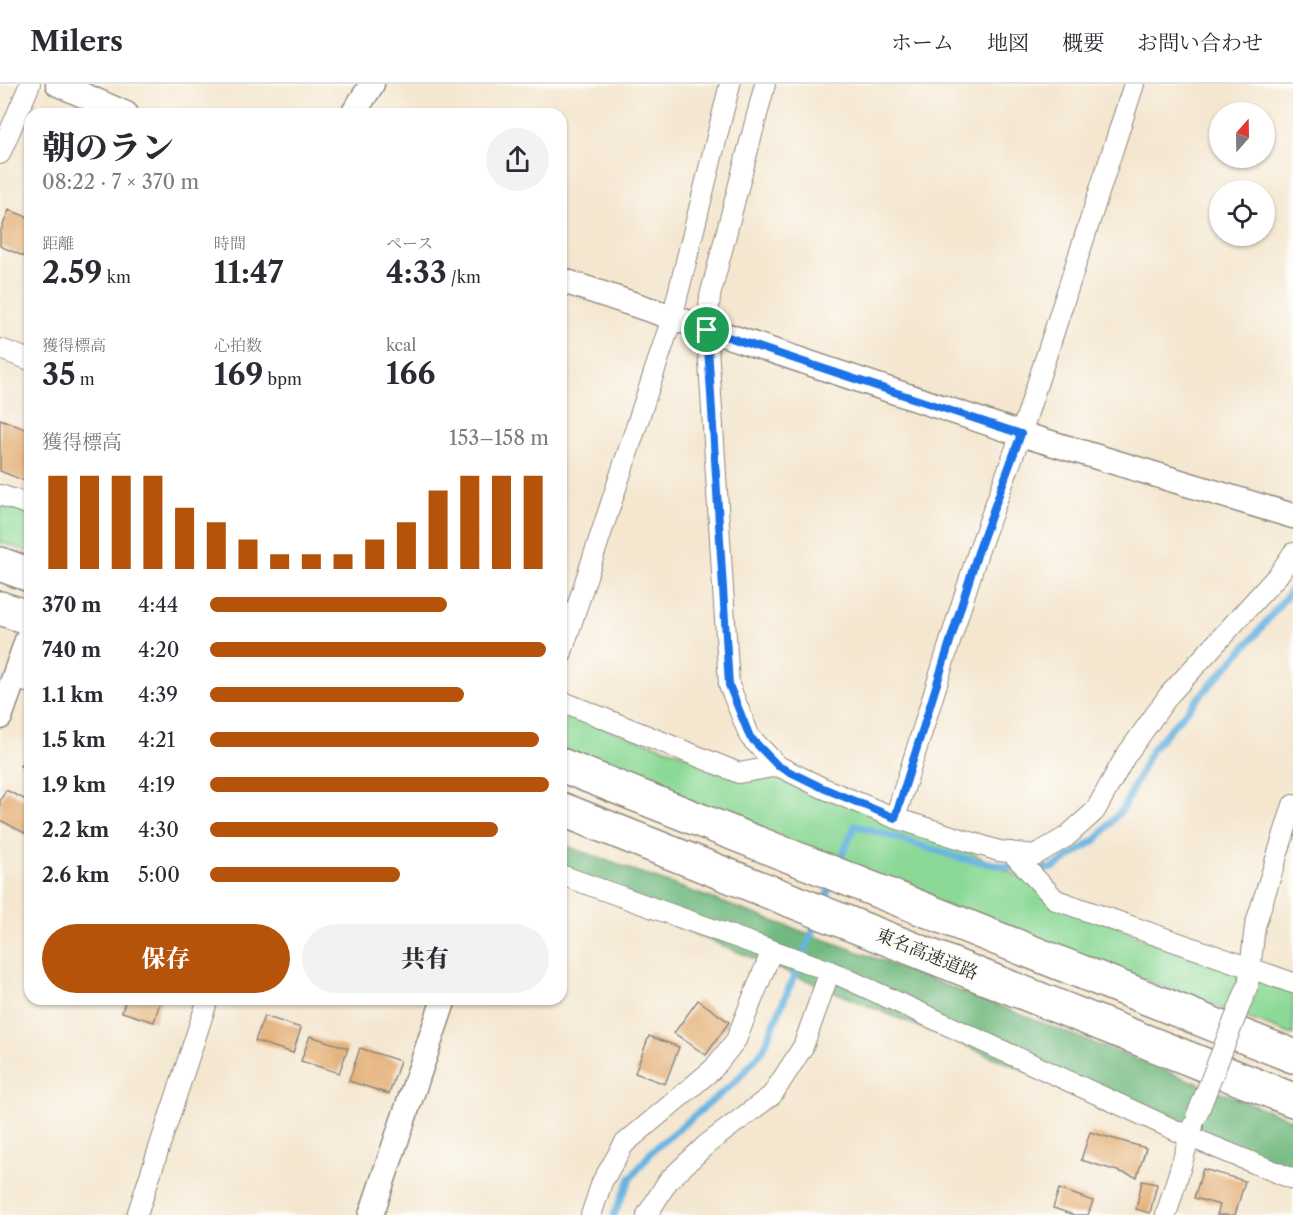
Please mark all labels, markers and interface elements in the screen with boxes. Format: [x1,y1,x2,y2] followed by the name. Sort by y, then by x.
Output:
[30,24,123,58] text: Milers
[891,30,954,55] text: ホーム
[987,30,1029,55] text: 地図
[1062,30,1104,55] text: 概要
[1137,30,1263,55] text: お問い合わせ
[1209,102,1275,168] north arrow
[1209,102,1275,246] map controls
[42,127,174,168] text: 朝のラン
[486,128,549,191] button: share
[42,170,199,194] text: 08:22 · 7 × 370 m
[1209,180,1275,246] button: locate
[42,233,74,253] text: 距離
[214,233,246,253] text: 時間
[386,233,433,253] text: ペース
[42,254,102,291] text: 2.59
[214,254,283,291] text: 11:47
[386,254,447,291] text: 4:33
[102,267,131,287] text: km
[447,267,481,287] text: /km
[681,304,732,355] pin
[690,313,723,346] icon: arrive
[42,335,106,355] text: 獲得標高
[214,335,262,355] text: 心拍数
[386,335,416,355] text: kcal
[386,355,435,392] text: 166
[42,356,76,393] text: 35
[214,356,263,393] text: 169
[76,369,95,389] text: m
[263,369,302,389] text: bpm
[449,426,549,450] text: 153–158 m
[42,430,122,454] text: 獲得標高
[42,593,101,617] text: 370 m
[138,593,178,617] text: 4:44
[42,638,101,662] text: 740 m
[138,638,179,662] text: 4:20
[42,683,104,707] text: 1.1 km
[138,683,178,707] text: 4:39
[42,728,106,752] text: 1.5 km
[138,728,175,752] text: 4:21
[42,773,106,797] text: 1.9 km
[138,773,175,797] text: 4:19
[42,818,109,842] text: 2.2 km
[138,818,179,842] text: 4:30
[42,863,109,887] text: 2.6 km
[138,863,180,887] text: 5:00
[42,924,290,993] button: 保存
[302,924,549,993] button: 共有
[873,924,981,984] street label: 東名高速道路

